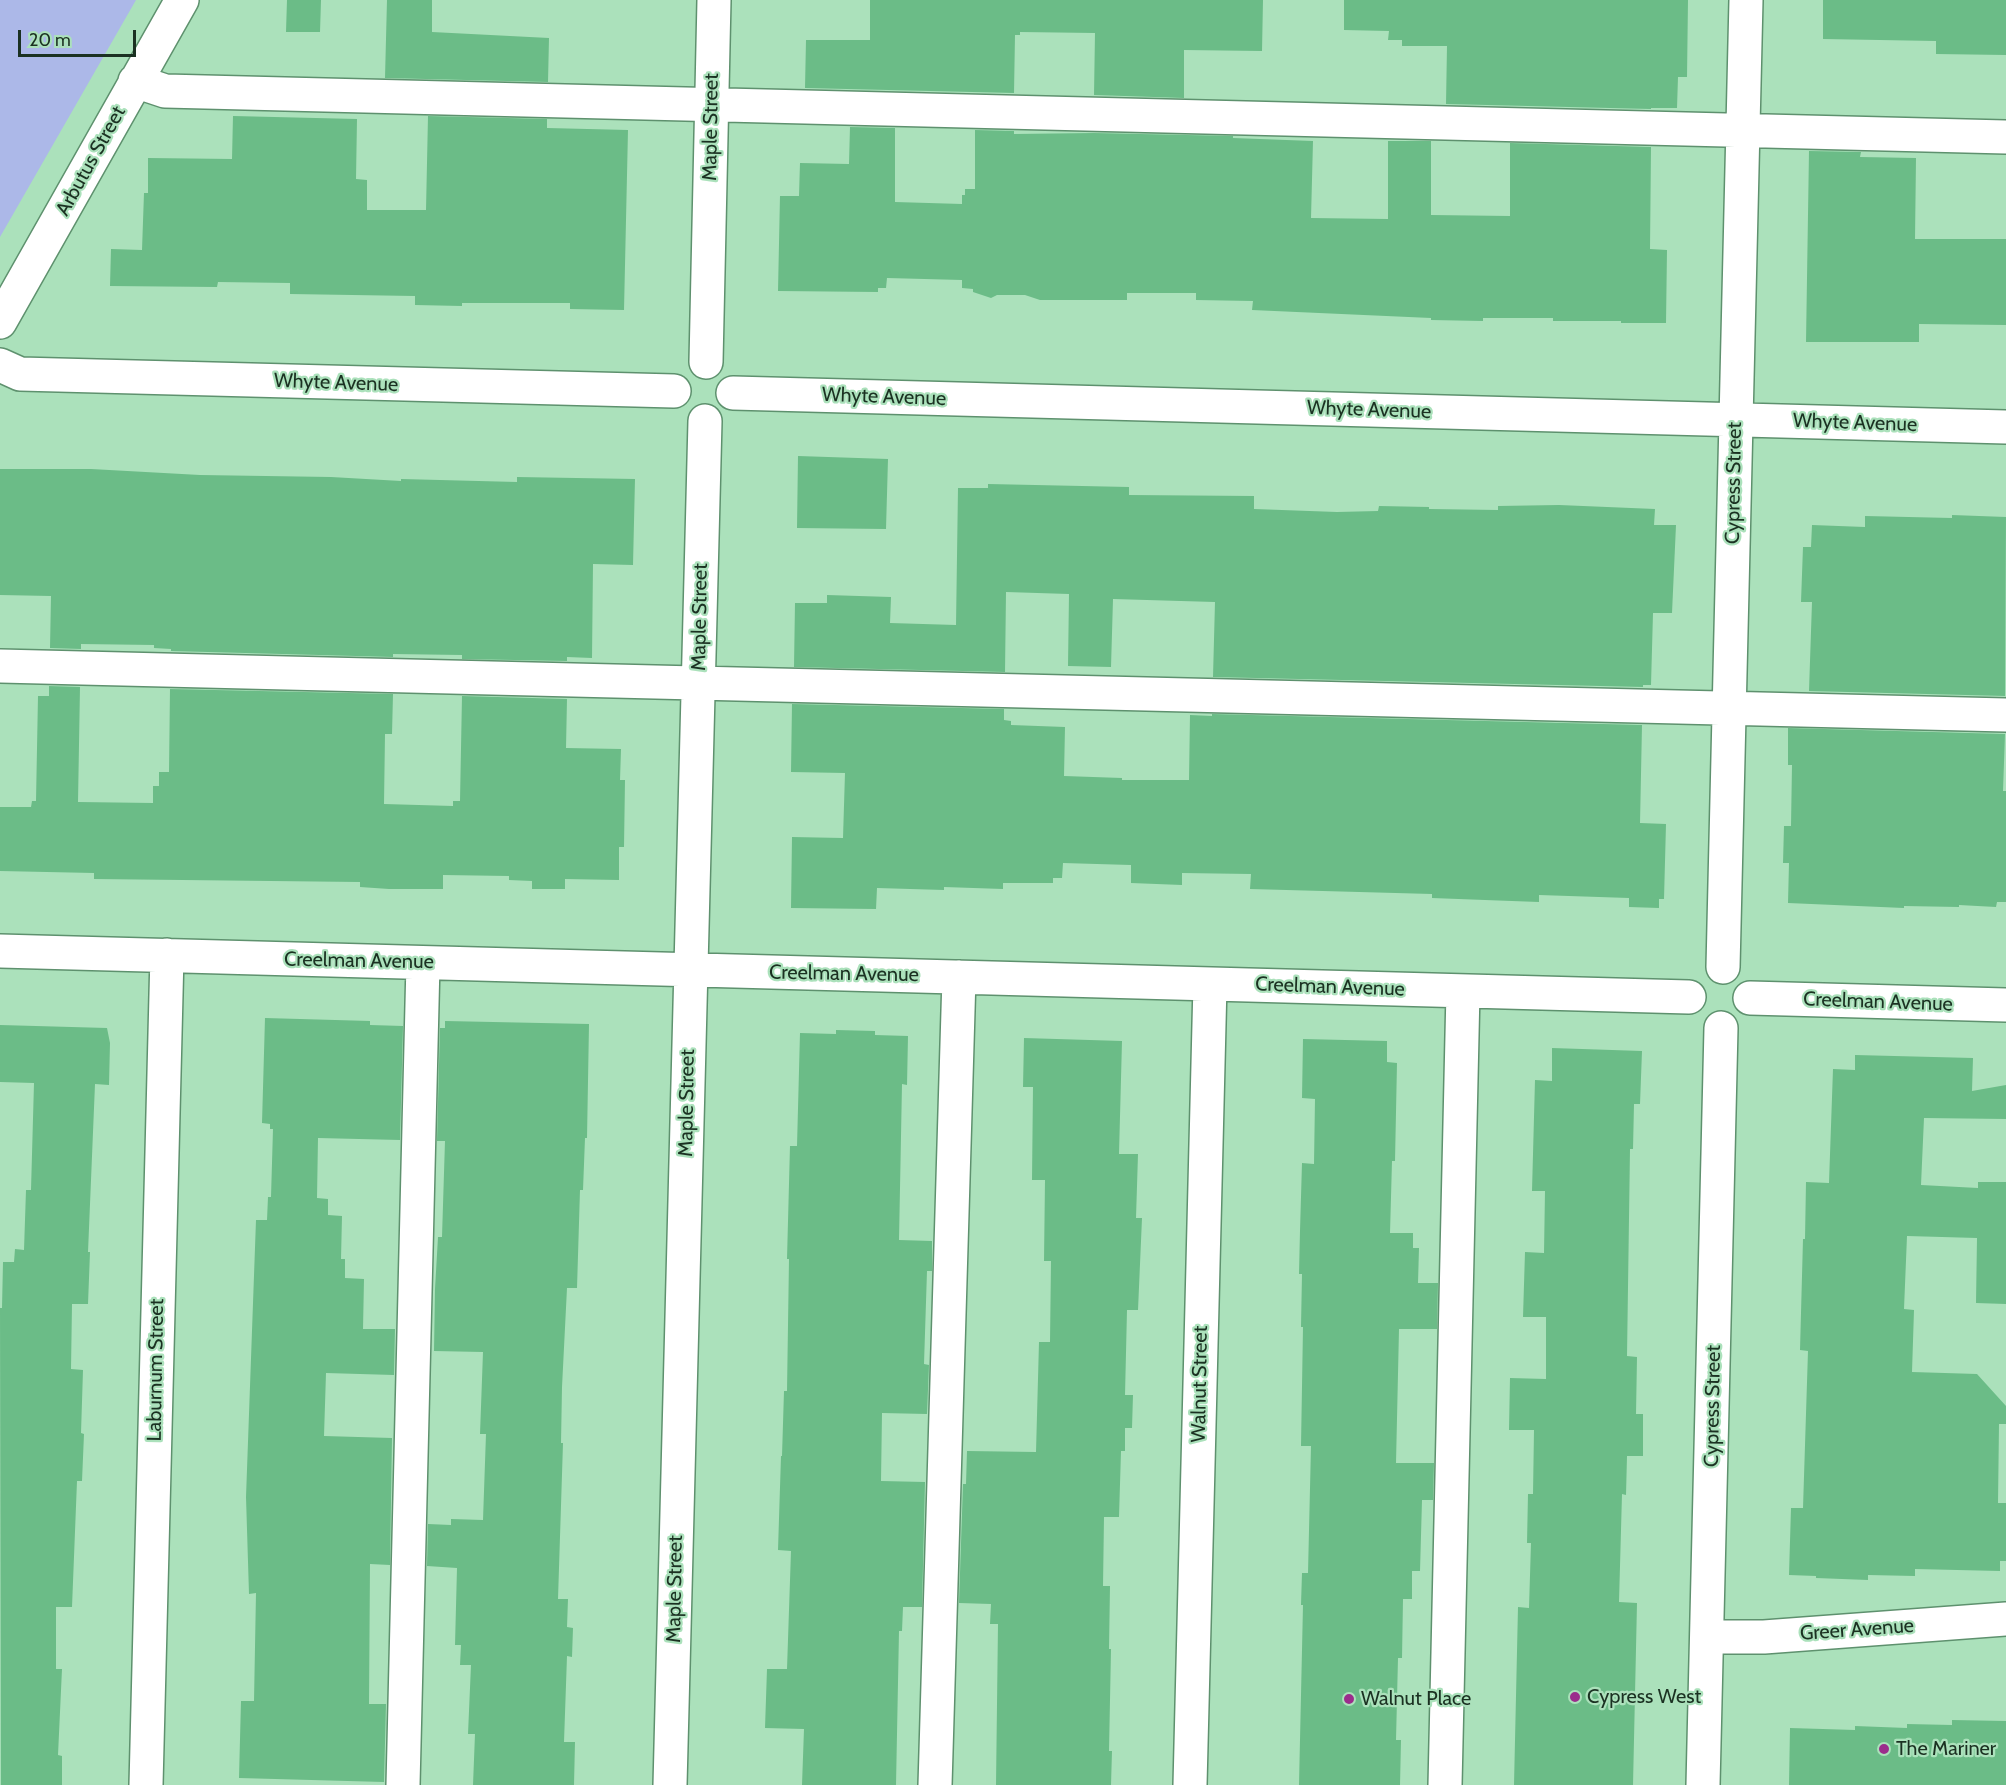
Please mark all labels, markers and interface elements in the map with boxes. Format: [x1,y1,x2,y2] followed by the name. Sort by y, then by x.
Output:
[21,18,140,56] scale bar
[29,29,71,51] text: 20 m
[698,73,724,181] street label: Maple Street
[51,102,131,220] street label: Arbutus Street
[273,369,399,397] street label: Whyte Avenue
[821,383,947,411] street label: Whyte Avenue
[1306,396,1432,424] street label: Whyte Avenue
[1792,409,1918,437] street label: Whyte Avenue
[1721,422,1747,544] street label: Cypress Street
[687,563,713,671] street label: Maple Street
[284,948,434,974] street label: Creelman Avenue
[769,961,919,987] street label: Creelman Avenue
[1255,972,1405,1002] street label: Creelman Avenue
[1803,987,1953,1017] street label: Creelman Avenue
[674,1049,700,1157] street label: Maple Street
[143,1298,169,1442] street label: Laburnum Street
[1187,1325,1213,1443] street label: Walnut Street
[1700,1345,1726,1467] street label: Cypress Street
[662,1535,688,1643] street label: Maple Street
[1799,1614,1915,1646] street label: Greer Avenue
[1587,1685,1701,1709] place label: Cypress West
[1361,1687,1471,1711] place label: Walnut Place
[1568,1690,1582,1704] marker: Cypress West
[1342,1692,1356,1706] marker: Walnut Place
[1896,1737,1996,1761] place label: The Mariner
[1877,1742,1891,1756] marker: The Mariner

